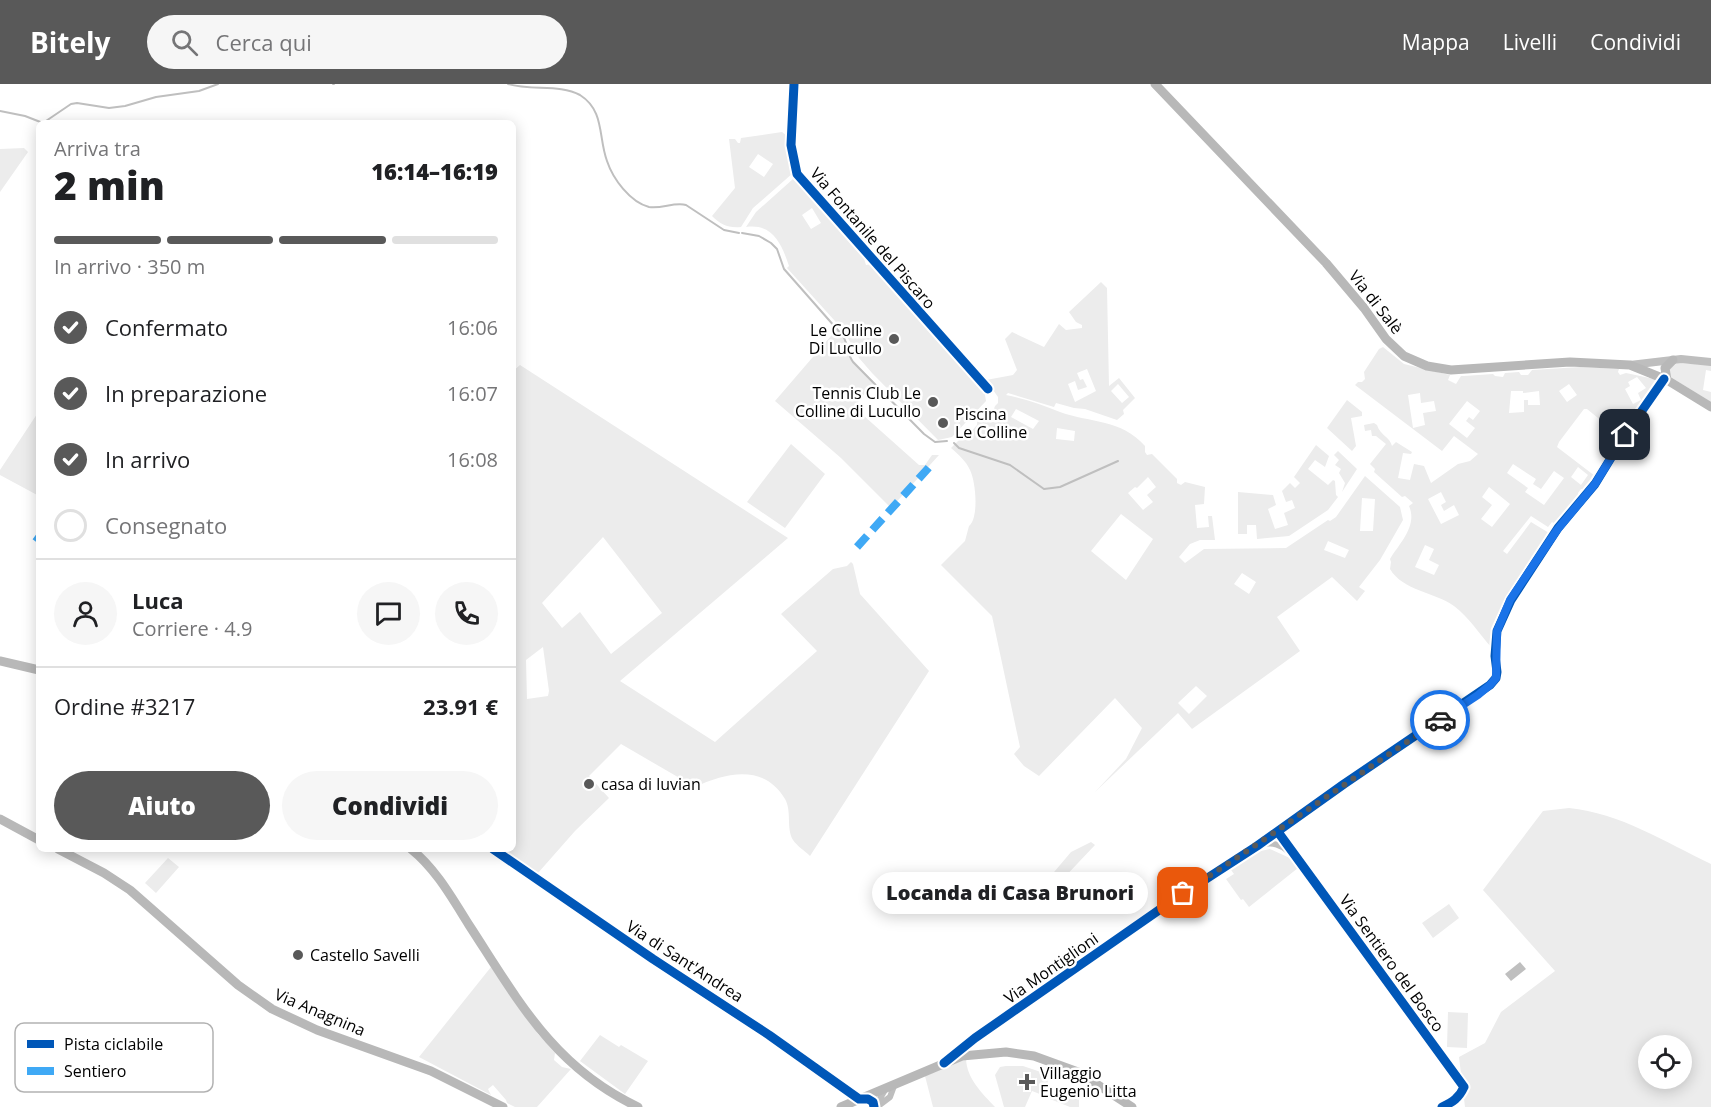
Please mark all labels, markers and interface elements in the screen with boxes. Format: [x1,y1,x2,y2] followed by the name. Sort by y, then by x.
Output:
[147,15,567,69] search box
[30,23,111,61] text: Bitely
[168,26,201,59] icon: search
[216,27,312,57] text: Cerca qui
[1402,28,1470,56] text: Mappa
[1503,28,1557,56] text: Livelli
[1590,28,1681,56] text: Condividi
[54,135,141,162] text: Arriva tra
[371,156,498,186] text: 16:14–16:19
[54,158,165,211] text: 2 min
[805,163,941,313] street label: Via Fontanile del Piscaro
[54,253,205,280] text: In arrivo · 350 m
[1344,266,1408,338] street label: Via di Salè
[54,311,87,344] icon: check
[105,312,228,342] text: Confermato
[447,314,498,341] text: 16:06
[809,319,882,359] place label: Le Colline Di Lucullo
[887,332,901,346] marker: Le Colline Di Lucullo
[54,377,87,410] icon: check
[105,378,267,408] text: In preparazione
[447,380,498,407] text: 16:07
[795,382,921,422] place label: Tennis Club Le Colline di Lucullo
[926,395,940,409] marker: Tennis Club Le Colline di Lucullo
[955,403,1027,443] place label: Piscina Le Colline
[1599,409,1650,460] pin
[936,416,950,430] marker: Piscina Le Colline
[1608,418,1641,451] icon: home
[54,443,87,476] icon: check
[105,444,190,474] text: In arrivo
[447,446,498,473] text: 16:08
[105,510,227,540] text: Consegnato
[54,582,117,645] button: person
[357,582,420,645] button: chat
[435,582,498,645] button: phone
[132,585,184,615] text: Luca
[132,615,252,642] text: Corriere · 4.9
[1410,690,1470,750] courier
[54,691,195,721] text: Ordine #3217
[423,691,498,721] text: 23.91 €
[1424,704,1457,737] icon: car
[54,771,270,840] button: Aiuto
[282,771,498,840] button: Condividi
[601,773,701,795] place label: casa di luvian
[582,777,596,791] marker: casa di luvian
[1157,867,1208,918] pin
[871,872,1147,914] callout: Locanda di Casa Brunori
[1166,876,1199,909] icon: bag
[886,879,1134,906] text: Locanda di Casa Brunori
[1335,890,1449,1036] street label: Via Sentiero del Bosco
[622,915,748,1007] street label: Via di Sant'Andrea
[999,927,1103,1009] street label: Via Montiglioni
[310,944,420,966] place label: Castello Savelli
[291,948,305,962] marker: Castello Savelli
[271,983,369,1041] street label: Via Anagnina
[15,1023,213,1092] legend
[64,1033,163,1055] text: Pista ciclabile
[1638,1035,1692,1089] map controls
[1638,1035,1692,1089] button: locate
[64,1060,126,1082] text: Sentiero
[1040,1062,1137,1102] place label: Villaggio Eugenio Litta
[1018,1073,1036,1091] marker: Villaggio Eugenio Litta

